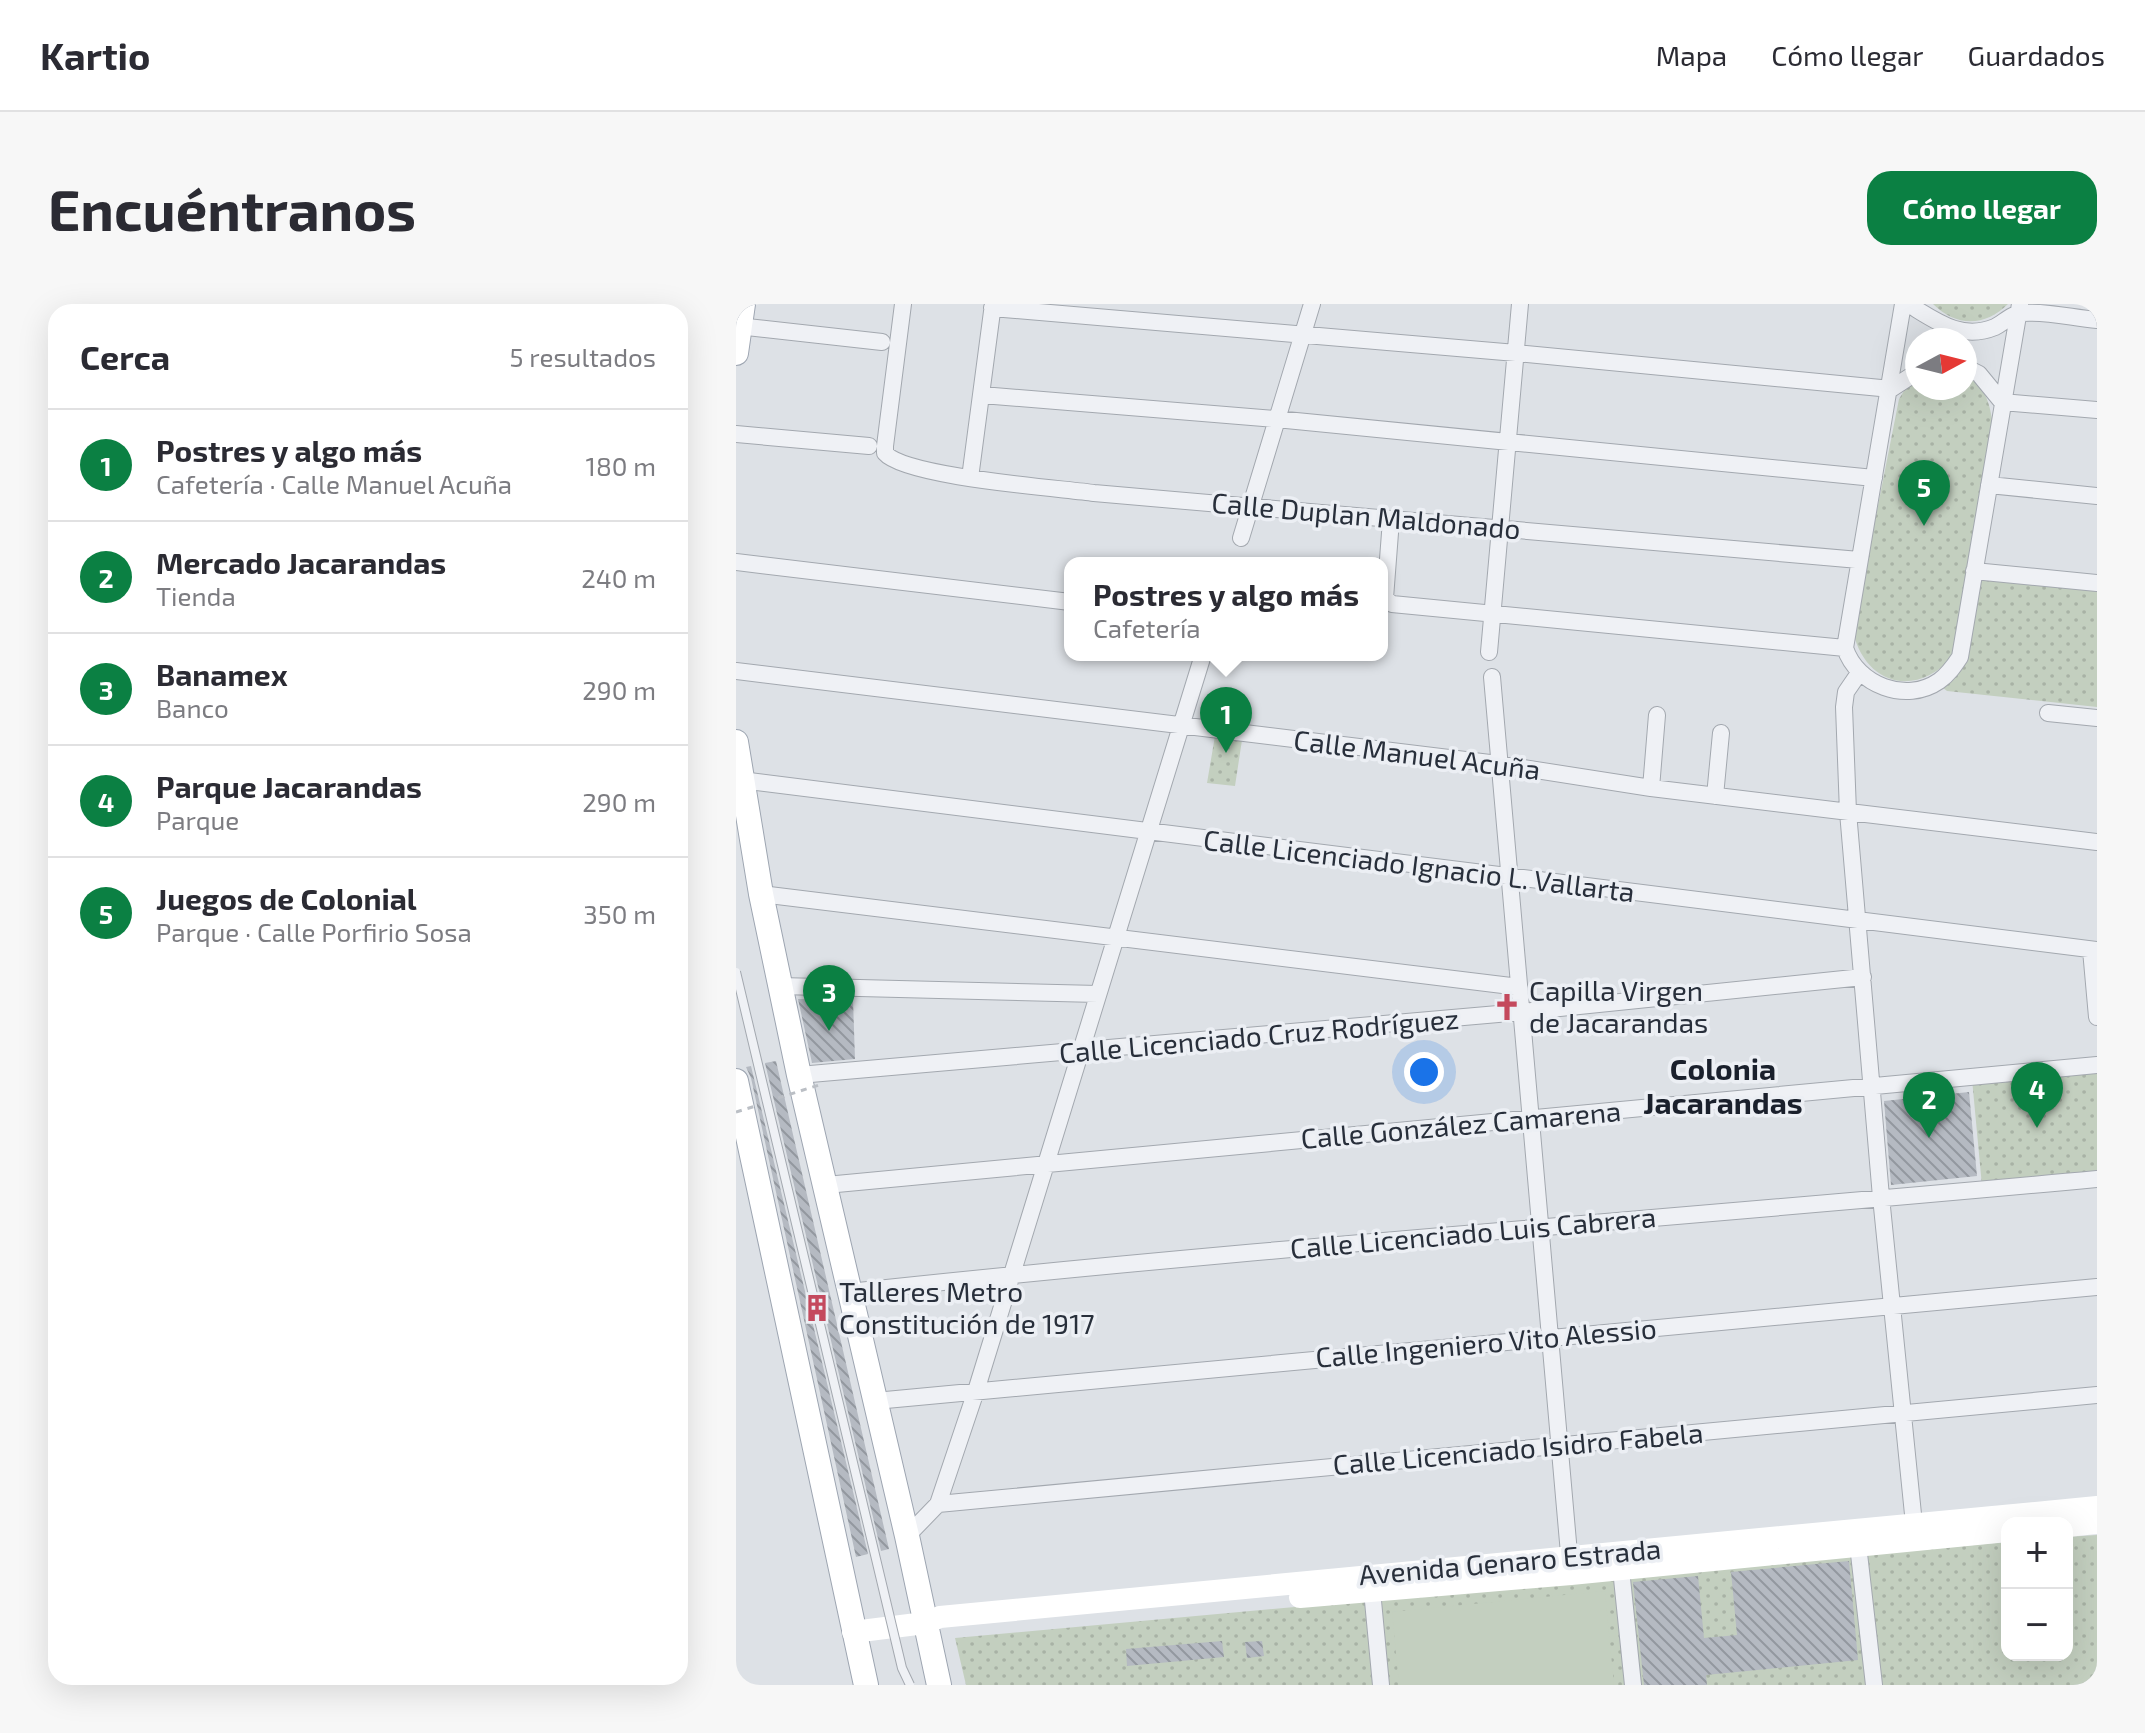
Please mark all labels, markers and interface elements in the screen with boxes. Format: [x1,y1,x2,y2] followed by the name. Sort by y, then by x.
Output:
[40,32,150,78] text: Kartio
[1656,38,1727,72] text: Mapa
[1771,38,1924,72] text: Cómo llegar
[1968,38,2105,72] text: Guardados
[1867,171,2097,245] button: Cómo llegar
[48,175,416,242] text: Encuéntranos
[1905,328,1977,400] north arrow
[80,336,170,377] text: Cerca
[510,341,656,372] text: 5 resultados
[156,432,422,468] text: Postres y algo más
[100,450,112,481] text: 1
[586,450,656,481] text: 180 m
[1898,460,1950,526] pin: 5
[156,468,512,499] text: Cafetería · Calle Manuel Acuña
[1210,485,1522,545] street label: Calle Duplan Maldonado
[156,544,446,580] text: Mercado Jacarandas
[1064,557,1388,661] popup
[98,562,114,593] text: 2
[581,562,656,593] text: 240 m
[1093,576,1359,612] text: Postres y algo más
[156,580,236,611] text: Tienda
[1093,612,1201,643] text: Cafetería
[156,656,288,692] text: Banamex
[99,674,113,705] text: 3
[582,674,656,705] text: 290 m
[1200,687,1252,753] pin: 1
[156,692,229,723] text: Banco
[1292,722,1542,786] street label: Calle Manuel Acuña
[156,768,422,804] text: Parque Jacarandas
[98,786,114,817] text: 4
[582,786,656,817] text: 290 m
[156,804,239,835] text: Parque
[1202,822,1637,908] street label: Calle Licenciado Ignacio L. Vallarta
[156,880,417,916] text: Juegos de Colonial
[99,898,113,929] text: 5
[583,898,656,929] text: 350 m
[156,916,472,947] text: Parque · Calle Porfirio Sosa
[803,965,855,1031] pin: 3
[1529,973,1708,1039] place label: Capilla Virgen de Jacarandas
[1492,992,1522,1022] church icon: Capilla Virgen de Jacarandas
[1057,1001,1460,1069] street label: Calle Licenciado Cruz Rodríguez
[1643,1050,1803,1120] district label: Colonia Jacarandas
[1404,1052,1444,1092] your location
[2011,1062,2063,1128] pin: 4
[1903,1072,1955,1138] pin: 2
[1299,1093,1622,1155] street label: Calle González Camarena
[1289,1199,1657,1265] street label: Calle Licenciado Luis Cabrera
[839,1274,1095,1340] place label: Talleres Metro Constitución de 1917
[802,1293,832,1323] building icon: Talleres Metro Constitución de 1917
[1314,1310,1658,1374] street label: Calle Ingeniero Vito Alessio
[1331,1415,1704,1481] street label: Calle Licenciado Isidro Fabela
[2001,1517,2073,1661] map controls
[2001,1517,2073,1589] button: +
[1357,1531,1662,1591] street label: Avenida Genaro Estrada
[2001,1589,2073,1661] button: −

